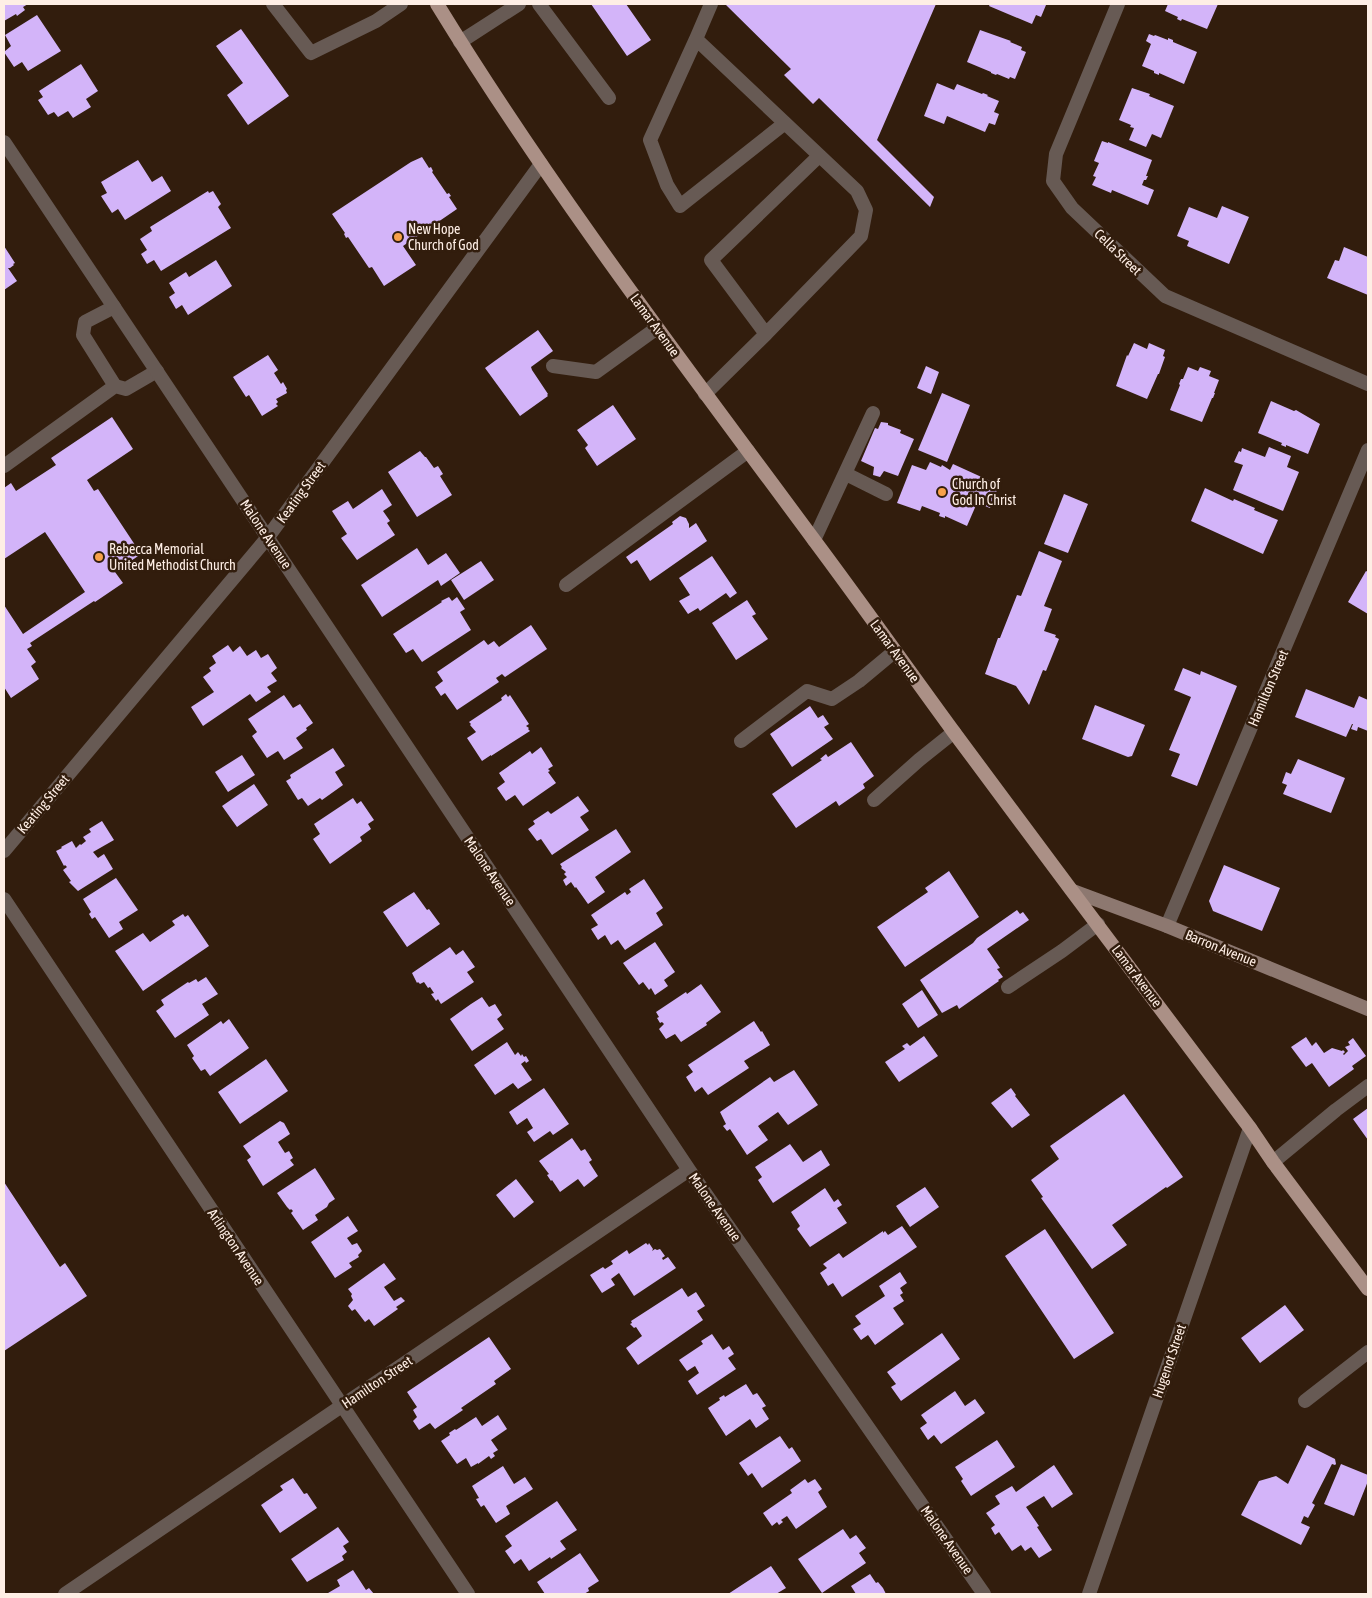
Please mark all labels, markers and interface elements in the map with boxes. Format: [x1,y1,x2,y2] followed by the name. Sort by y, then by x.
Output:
[408,221,479,253] place label: New Hope Church of God
[1091,226,1145,278] street label: Cella Street
[392,231,404,243] marker: New Hope Church of God
[627,291,683,359] street label: Lamar Avenue
[273,458,329,526] street label: Keating Street
[952,476,1016,508] place label: Church of God In Christ
[936,486,948,498] marker: Church of God In Christ
[237,496,295,572] street label: Malone Avenue
[109,541,236,573] place label: Rebecca Memorial United Methodist Church
[93,551,105,563] marker: Rebecca Memorial United Methodist Church
[867,617,923,685] street label: Lamar Avenue
[1245,647,1291,729] street label: Hamilton Street
[14,771,72,837] street label: Keating Street
[461,833,519,909] street label: Malone Avenue
[1183,926,1259,970] street label: Barron Avenue
[1109,942,1165,1010] street label: Lamar Avenue
[686,1170,744,1244] street label: Malone Avenue
[205,1206,267,1288] street label: Arlington Avenue
[1149,1322,1189,1400] street label: Hugenot Street
[339,1353,415,1411] street label: Hamilton Street
[918,1503,976,1577] street label: Malone Avenue

